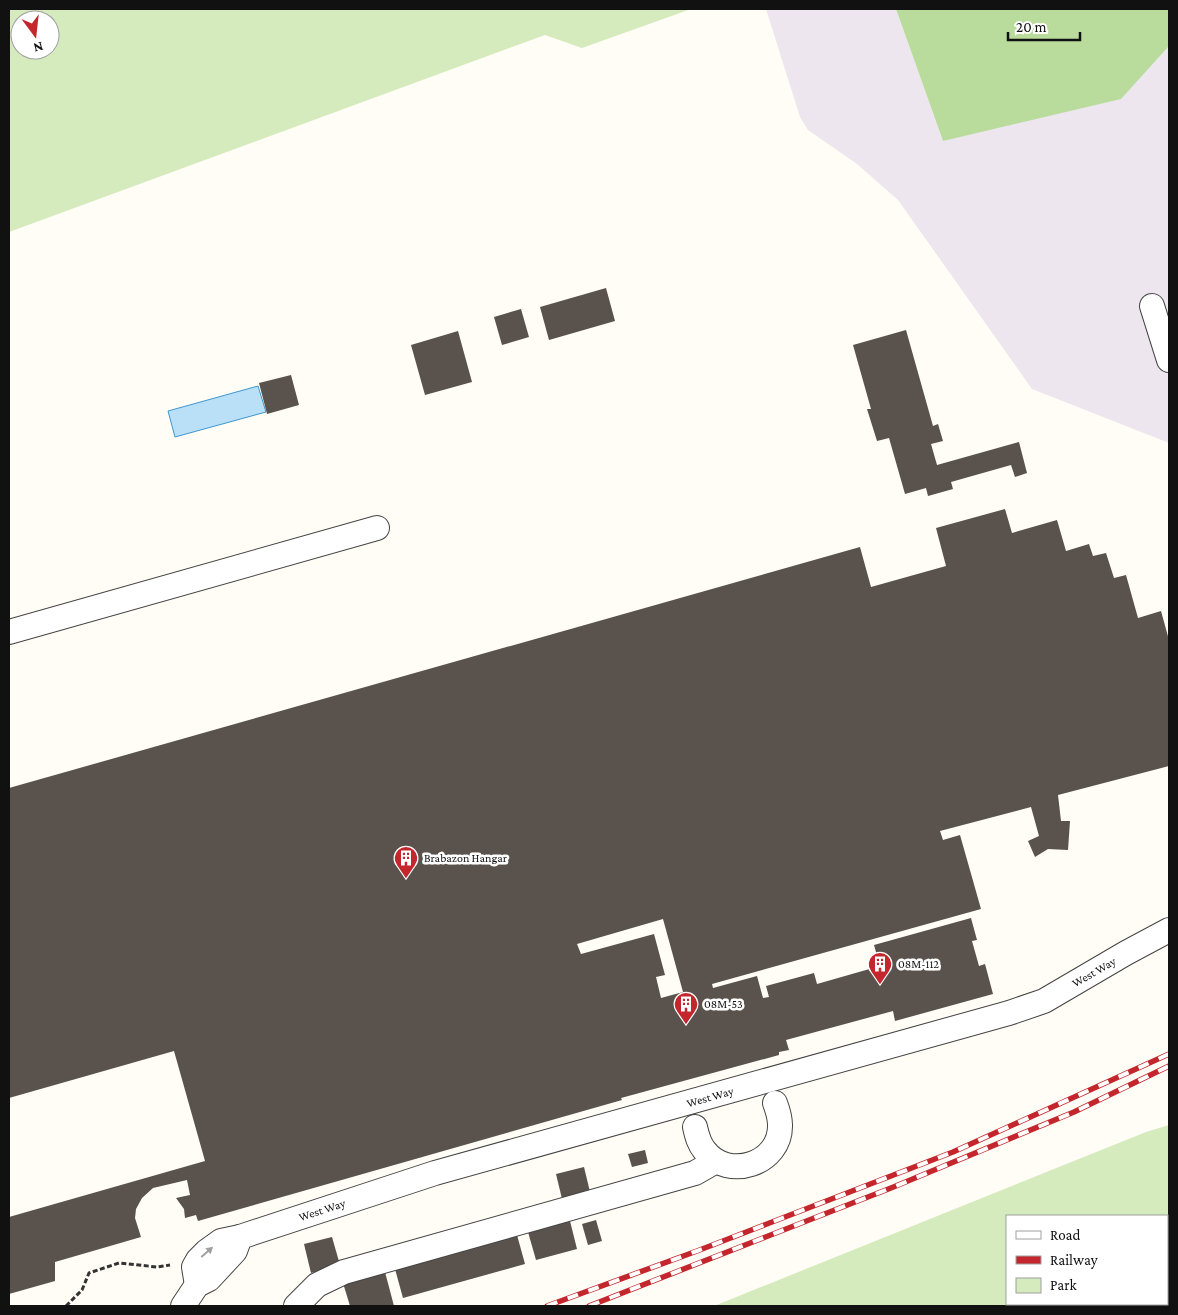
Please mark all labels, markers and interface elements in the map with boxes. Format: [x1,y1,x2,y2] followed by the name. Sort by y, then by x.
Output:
[10,10,60,60] north arrow
[1008,10,1080,42] scale bar
[1016,19,1047,35] text: 20 m
[31,39,45,57] text: N
[393,845,419,879] building icon: Brabazon Hangar
[424,851,508,865] place label: Brabazon Hangar
[867,951,893,985] building icon: 08M-112
[1070,954,1119,990] street label: West Way
[898,957,939,971] place label: 08M-112
[673,991,699,1025] building icon: 08M-53
[704,997,743,1011] place label: 08M-53
[685,1083,736,1110] street label: West Way
[297,1196,348,1224] street label: West Way
[1006,1215,1168,1305] legend
[1050,1227,1081,1243] text: Road
[200,1246,212,1258] one-way arrow
[1050,1252,1098,1269] text: Railway
[1050,1277,1077,1293] text: Park

